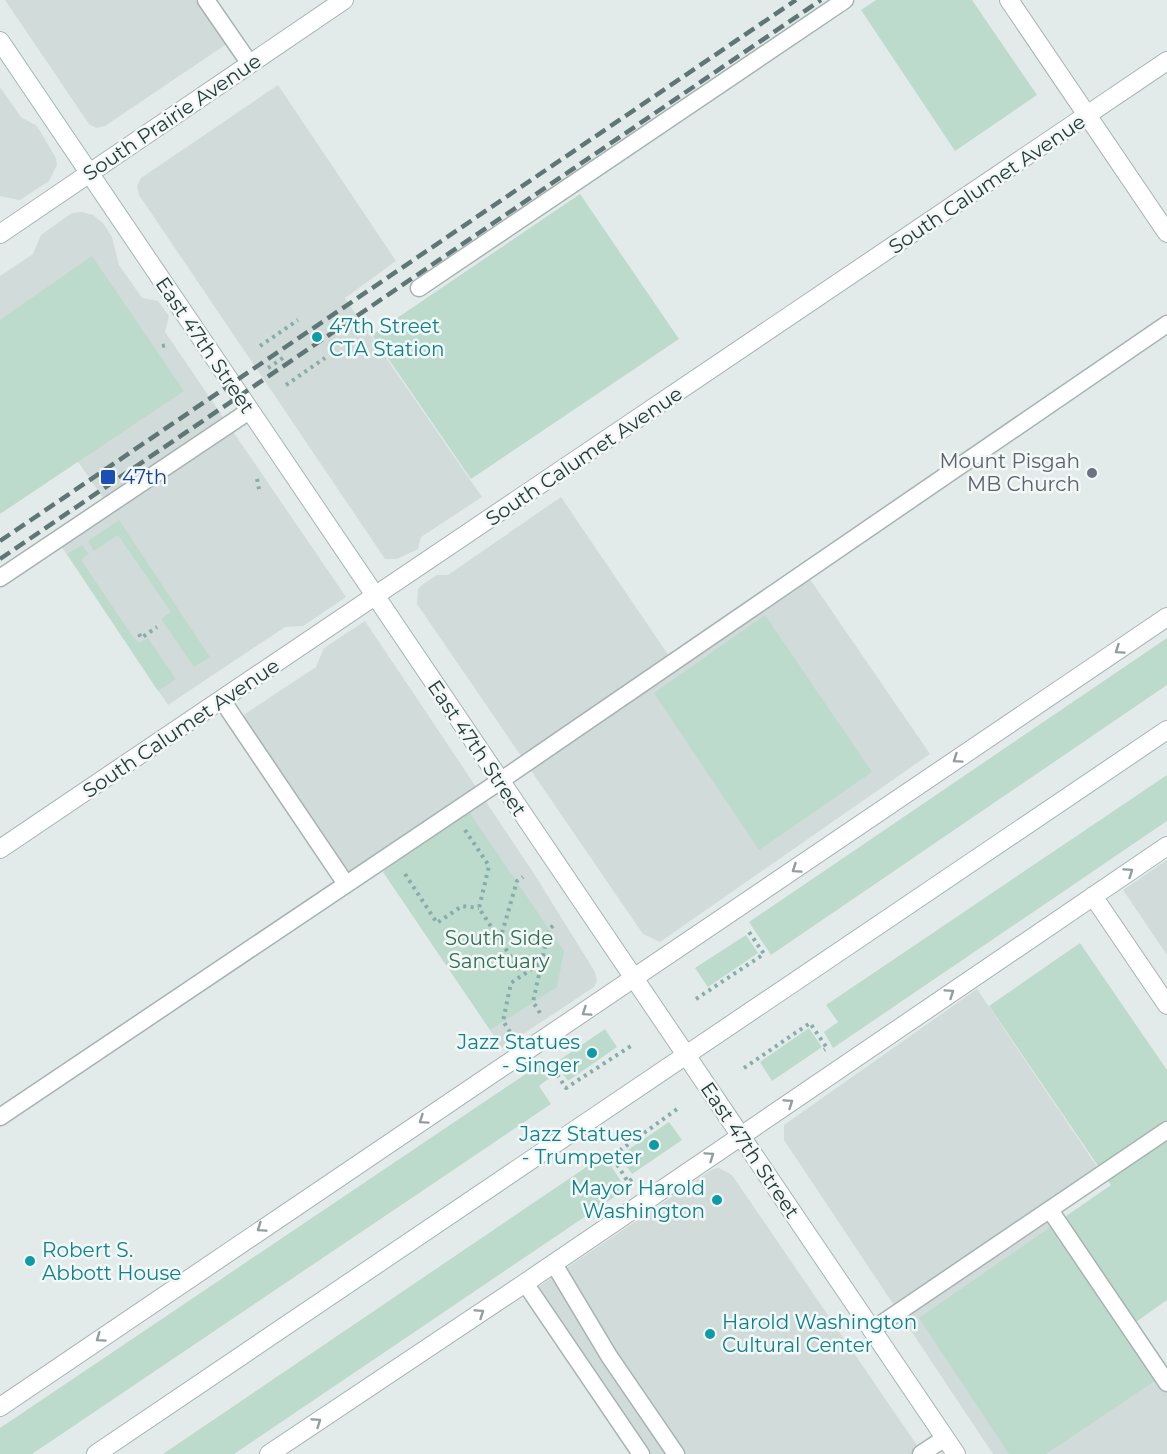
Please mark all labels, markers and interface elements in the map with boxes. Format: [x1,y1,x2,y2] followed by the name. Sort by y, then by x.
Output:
[78,48,266,186] street label: South Prairie Avenue
[884,109,1090,259] street label: South Calumet Avenue
[151,272,259,418] street label: East 47th Street
[329,314,445,361] place label: 47th Street CTA Station
[310,330,324,344] marker: 47th Street CTA Station
[481,381,687,531] street label: South Calumet Avenue
[940,449,1080,496] place label: Mount Pisgah MB Church
[122,465,167,489] place label: 47th
[1085,466,1099,480] marker: Mount Pisgah MB Church
[99,468,117,486] marker: 47th
[1114,643,1125,654] one-way arrow
[78,653,284,803] street label: South Calumet Avenue
[423,675,531,821] street label: East 47th Street
[953,752,964,763] one-way arrow
[792,862,803,873] one-way arrow
[1122,868,1133,879] one-way arrow
[445,926,553,973] park label: South Side Sanctuary
[943,989,954,1000] one-way arrow
[581,1005,592,1016] one-way arrow
[456,1030,580,1077] place label: Jazz Statues - Singer
[585,1046,599,1060] marker: Jazz Statues - Singer
[696,1077,804,1223] street label: East 47th Street
[782,1099,793,1110] one-way arrow
[419,1113,430,1124] one-way arrow
[518,1122,642,1169] place label: Jazz Statues - Trumpeter
[647,1138,661,1152] marker: Jazz Statues - Trumpeter
[703,1152,714,1163] one-way arrow
[571,1176,705,1223] place label: Mayor Harold Washington
[710,1193,724,1207] marker: Mayor Harold Washington
[257,1221,267,1233] one-way arrow
[42,1238,181,1285] place label: Robert S. Abbott House
[23,1254,37,1268] marker: Robert S. Abbott House
[473,1310,484,1321] one-way arrow
[722,1310,917,1357] place label: Harold Washington Cultural Center
[703,1327,717,1341] marker: Harold Washington Cultural Center
[95,1331,106,1342] one-way arrow
[311,1418,322,1429] one-way arrow

